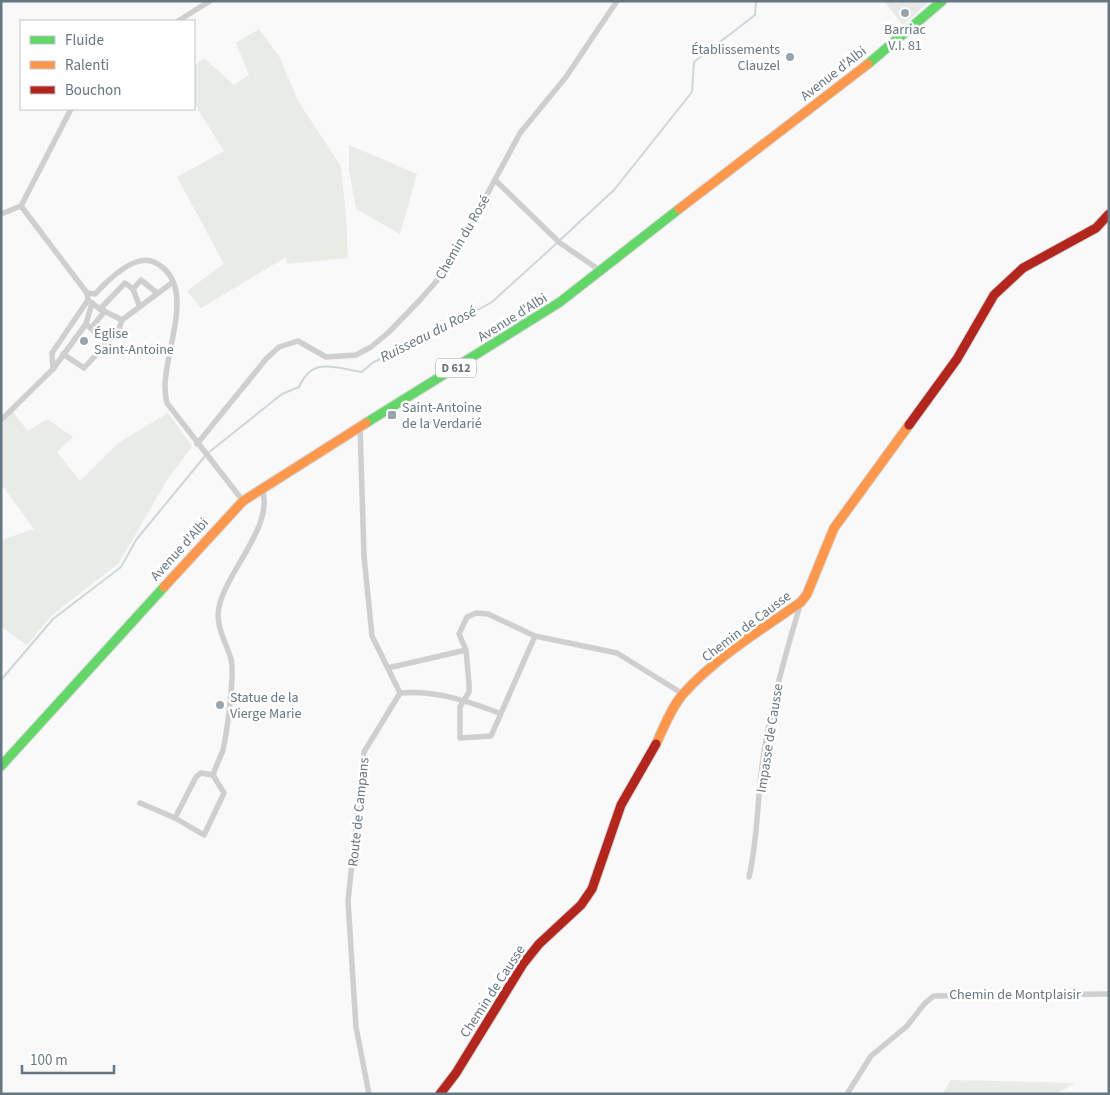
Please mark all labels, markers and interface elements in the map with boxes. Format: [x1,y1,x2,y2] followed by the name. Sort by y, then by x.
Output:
[899,7,911,19] marker: Barriac V.I. 81
[20,20,195,110] legend
[884,20,927,56] place label: Barriac V.I. 81
[65,30,104,51] text: Fluide
[691,40,780,76] place label: Établissements Clauzel
[796,42,871,106] street label: Avenue d'Albi
[784,51,796,63] marker: Établissements Clauzel
[65,55,109,76] text: Ralenti
[65,80,121,101] text: Bouchon
[431,192,495,283] street label: Chemin du Rosé
[474,288,551,347] street label: Avenue d'Albi
[376,301,481,368] water label: Ruisseau du Rosé
[94,324,174,360] place label: Église Saint-Antoine
[78,335,90,347] marker: Église Saint-Antoine
[436,358,476,378] road number: D 612
[402,398,482,434] place label: Saint-Antoine de la Verdarié
[386,409,398,421] marker: Saint-Antoine de la Verdarié
[146,514,214,586] street label: Avenue d'Albi
[698,587,795,667] street label: Chemin de Causse
[751,682,788,794] street label: Impasse de Causse
[230,688,301,724] place label: Statue de la Vierge Marie
[214,699,226,711] marker: Statue de la Vierge Marie
[343,756,375,868] street label: Route de Campans
[455,941,530,1042] street label: Chemin de Causse
[949,985,1081,1005] street label: Chemin de Montplaisir
[22,1042,115,1074] scale bar
[30,1050,68,1071] text: 100 m

